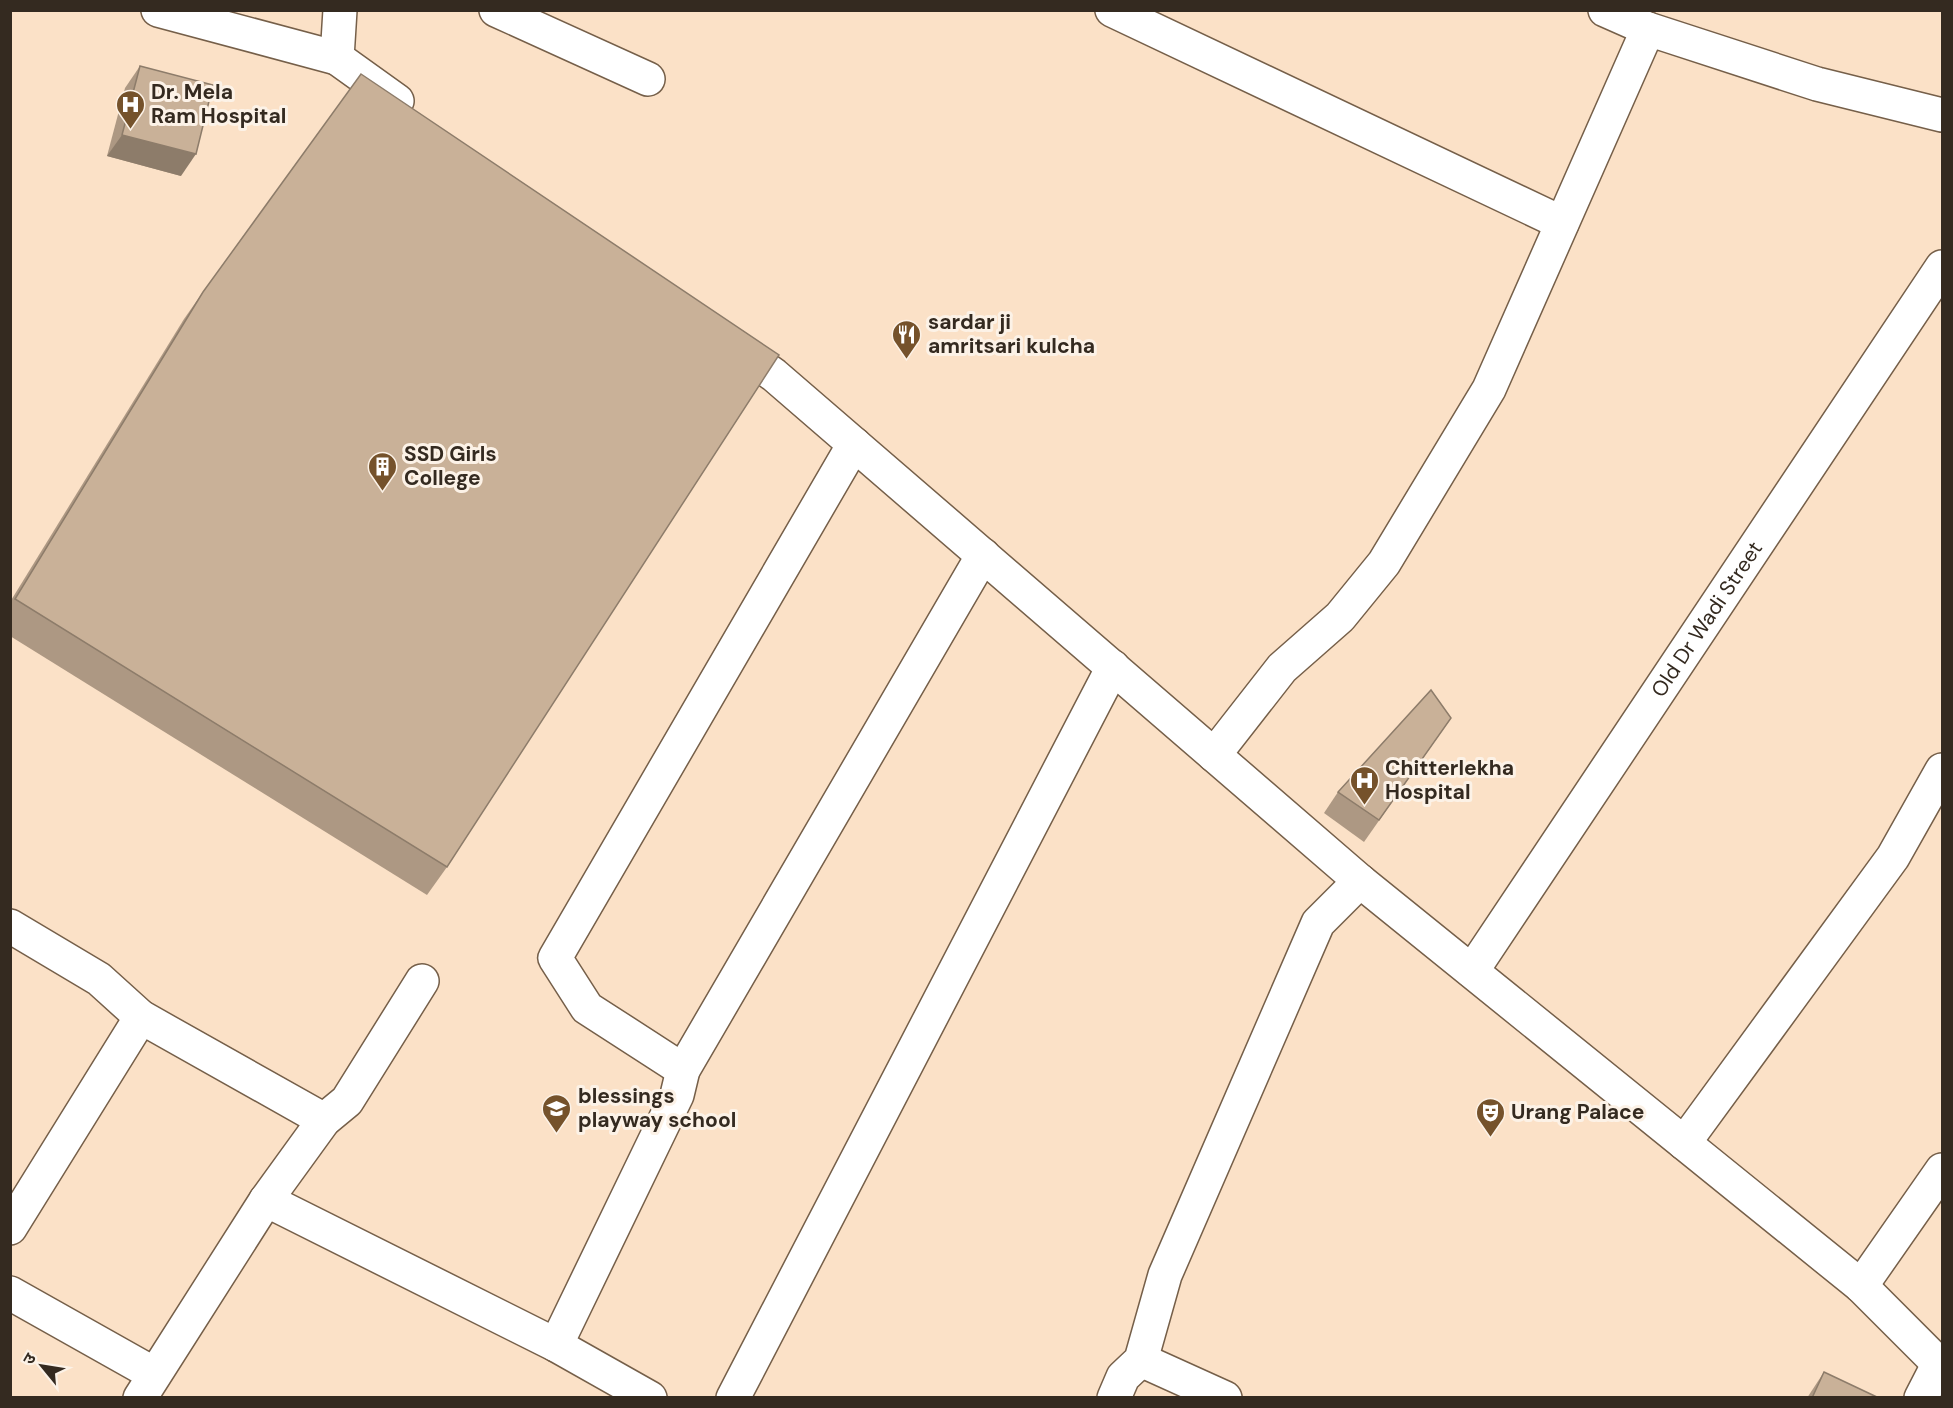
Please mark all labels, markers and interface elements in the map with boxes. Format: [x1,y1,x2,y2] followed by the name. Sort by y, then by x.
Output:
[151,78,286,130] place label: Dr. Mela Ram Hospital
[114,88,146,130] hospital icon: Dr. Mela Ram Hospital
[928,308,1095,360] place label: sardar ji amritsari kulcha
[891,318,923,360] restaurant icon: sardar ji amritsari kulcha
[404,440,497,492] place label: SSD Girls College
[367,450,399,492] building icon: SSD Girls College
[1645,536,1769,703] street label: Old Dr Wadi Street
[1385,754,1514,806] place label: Chitterlekha Hospital
[1348,764,1380,806] hospital icon: Chitterlekha Hospital
[578,1082,736,1134] place label: blessings playway school
[541,1092,573,1134] school or university icon: blessings playway school
[1474,1096,1506,1138] theatre icon: Urang Palace
[1511,1098,1645,1126] place label: Urang Palace
[12,1336,72,1396] north arrow
[18,1349,41,1368] text: उ

